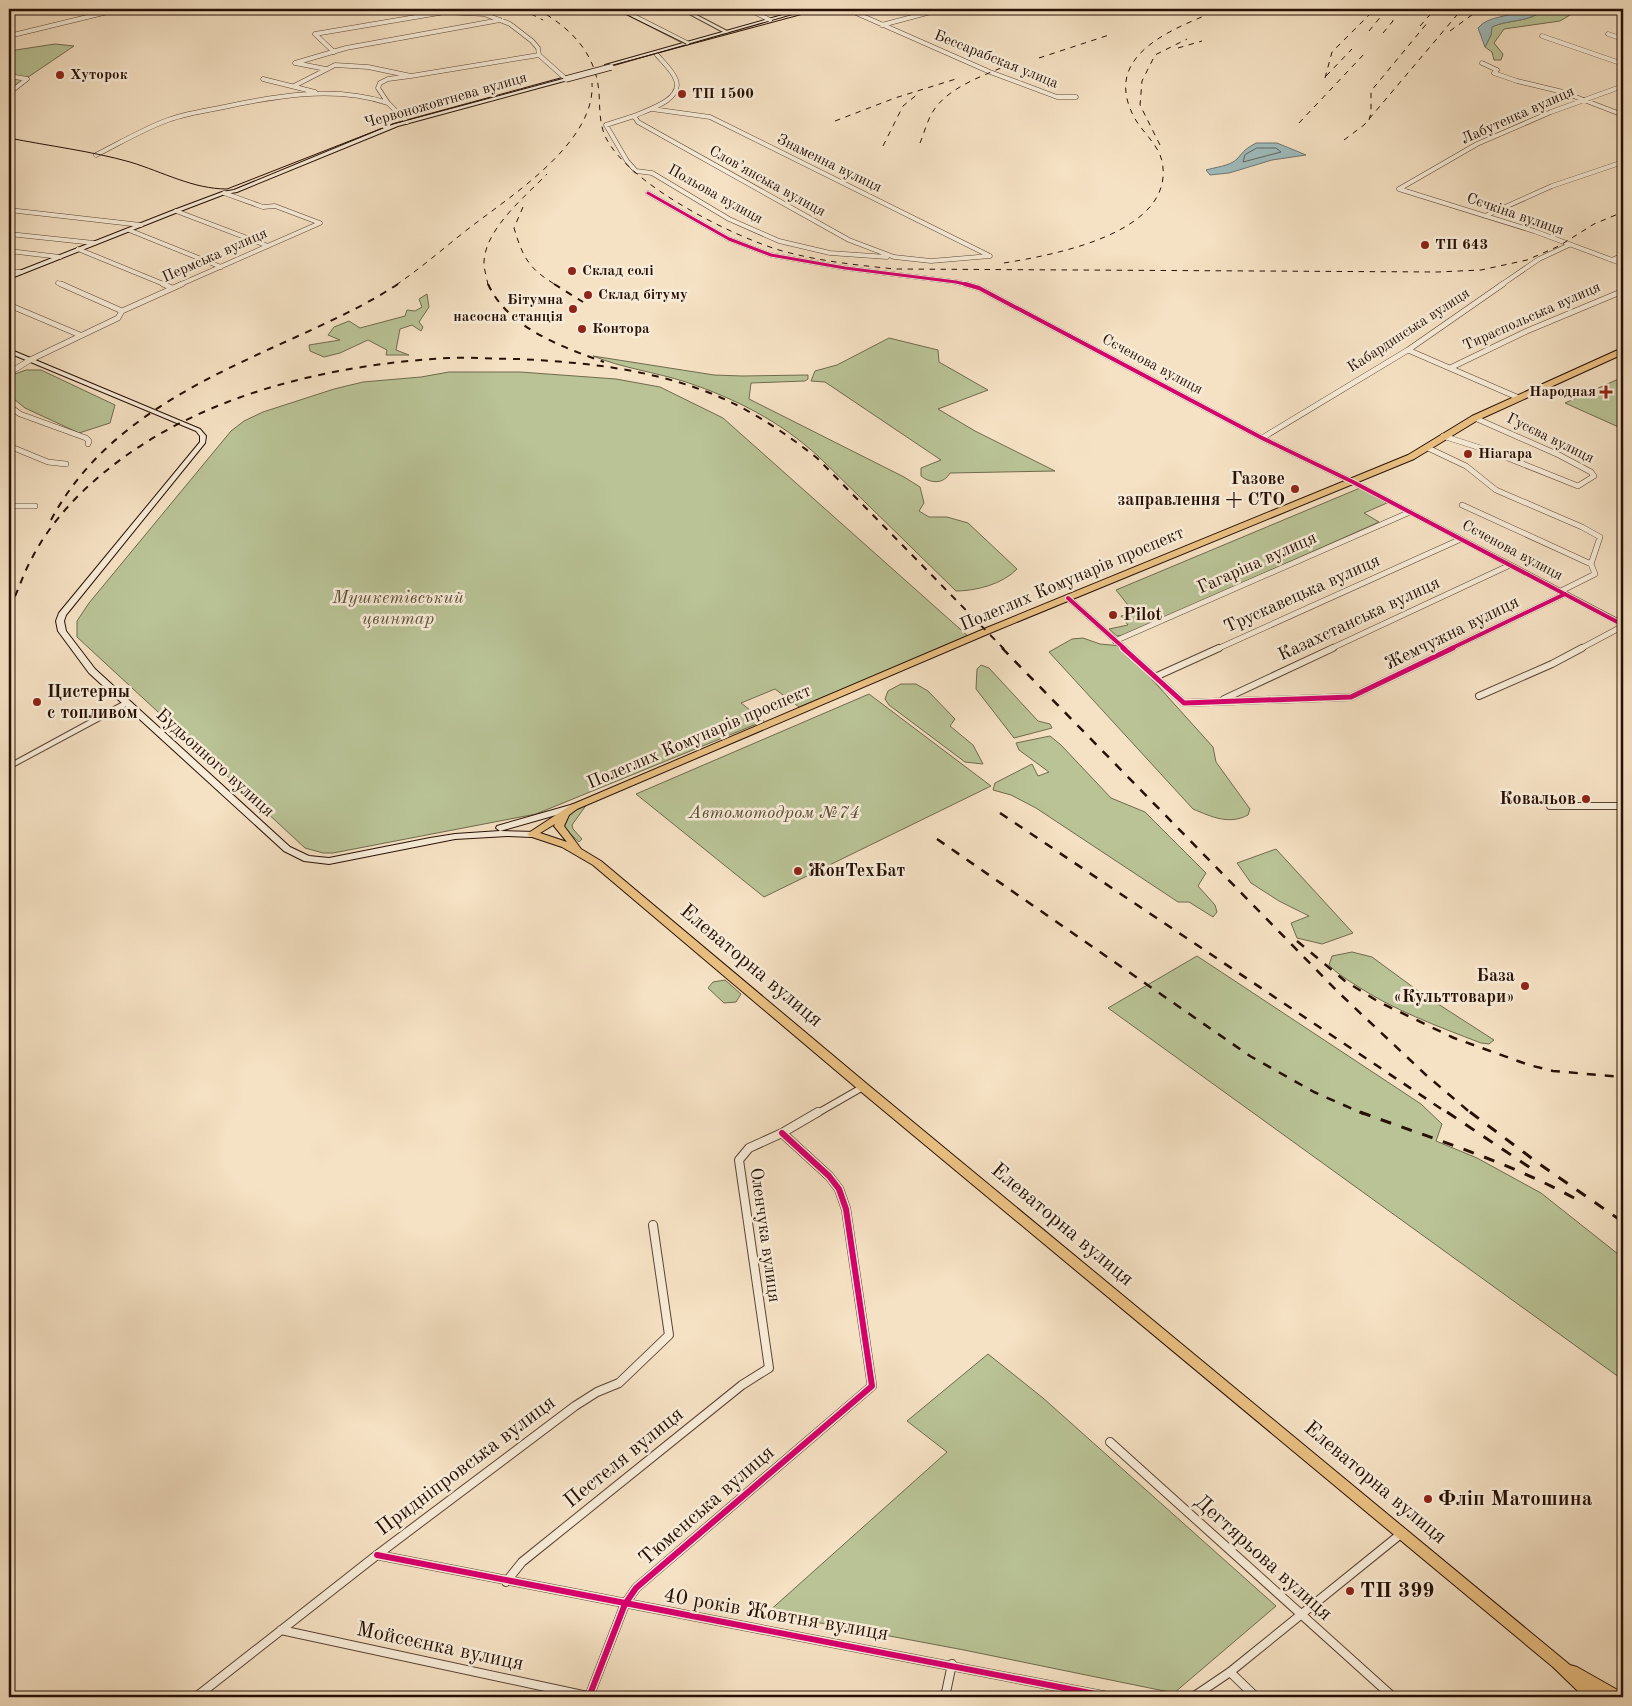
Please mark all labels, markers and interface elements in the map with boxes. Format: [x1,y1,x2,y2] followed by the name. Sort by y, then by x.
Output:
[932,28,1061,92] street label: Бессарабская улица
[70,68,128,83] place label: Хуторок
[54,69,66,81] marker: Хуторок
[363,71,529,131] street label: Червоножовтнева вулиця
[1459,84,1577,148] street label: Лабутенка вулиця
[692,87,754,102] place label: ТП 1500
[676,88,688,100] marker: ТП 1500
[774,132,884,196] street label: Знаменна вулиця
[706,144,828,220] street label: Слов’янська вулиця
[665,163,765,227] street label: Польова вулиця
[1464,191,1566,239] street label: Сєчкіна вулиця
[160,226,270,286] street label: Пермська вулиця
[1435,238,1488,253] place label: ТП 643
[1419,239,1431,251] marker: ТП 643
[582,264,654,279] place label: Склад солі
[566,265,578,277] marker: Склад солі
[1461,280,1603,354] street label: Тираспольська вулиця
[1345,286,1473,376] street label: Кабардинська вулиця
[598,288,688,303] place label: Склад бітуму
[582,289,594,301] marker: Склад бітуму
[453,293,563,325] place label: Бітумна насосна станція
[567,303,579,315] marker: Бітумна насосна станція
[592,322,650,337] place label: Контора
[576,323,588,335] marker: Контора
[1099,332,1205,398] street label: Сєченова вулиця
[1529,385,1596,400] place label: Народная
[1600,386,1612,398] marker: Народная
[1504,411,1596,467] street label: Гусєва вулиця
[1478,447,1533,462] place label: Ніагара
[1462,448,1474,460] marker: Ніагара
[1117,470,1285,509] place label: Газове заправлення + СТО
[1289,483,1301,495] marker: Газове заправлення + СТО
[1459,518,1565,584] street label: Сєченова вулиця
[957,524,1187,634] street label: Полеглих Комунарів проспект
[1194,529,1320,597] street label: Гагаріна вулиця
[1221,551,1383,637] street label: Трускавецька вулиця
[1275,574,1443,664] street label: Казахстанська вулиця
[331,589,464,628] park label: Мушкетівський цвинтар
[1382,593,1522,673] street label: Жемчужна вулиця
[1123,606,1163,624] place label: Pilot
[1107,609,1119,621] marker: Pilot
[584,682,814,792] street label: Полеглих Комунарів проспект
[47,683,138,722] place label: Цистерны с топливом
[31,696,43,708] marker: Цистерны с топливом
[152,705,278,821] street label: Будьонного вулиця
[1499,790,1576,808] place label: Ковальов
[1580,793,1592,805] marker: Ковальов
[688,804,860,822] park label: Автомотодром №74
[808,862,906,880] place label: ЖонТехБат
[792,865,804,877] marker: ЖонТехБат
[676,901,826,1031] street label: Елеваторна вулиця
[1393,967,1515,1006] place label: База «Культтовари»
[1519,980,1531,992] marker: База «Культтовари»
[987,1160,1137,1290] street label: Елеваторна вулиця
[747,1166,783,1304] street label: Оленчука вулиця
[373,1392,559,1540] street label: Придніпровська вулиця
[560,1404,688,1512] street label: Пестеля вулиця
[1300,1418,1450,1548] street label: Елеваторна вулиця
[636,1442,779,1570] street label: Тюменська вулиця
[1438,1489,1593,1510] place label: Фліп Матошина
[1190,1491,1336,1625] street label: Дегтярьова вулиця
[1422,1493,1434,1505] marker: Фліп Матошина
[1360,1581,1435,1602] place label: ТП 399
[662,1585,890,1645] street label: 40 років Жовтня вулиця
[1344,1585,1356,1597] marker: ТП 399
[355,1619,525,1675] street label: Мойсеєнка вулиця

